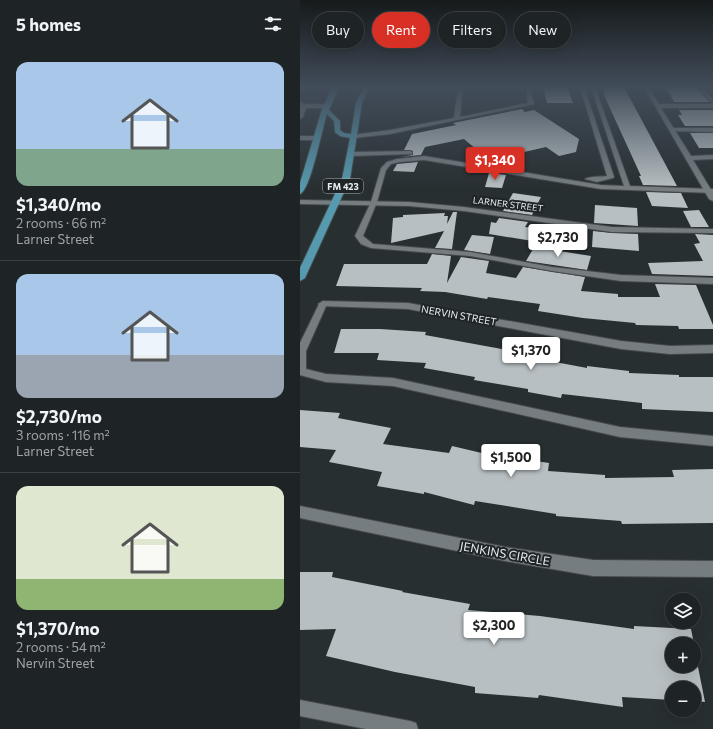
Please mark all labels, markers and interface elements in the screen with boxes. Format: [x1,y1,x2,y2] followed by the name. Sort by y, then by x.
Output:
[312,12,364,48] chip: Buy
[372,12,430,48] chip: Rent
[438,12,506,48] chip: Filters
[514,12,571,48] chip: New
[262,13,284,35] icon: filters
[16,14,81,35] text: 5 homes
[114,88,186,160] icon: home
[462,147,528,181] pin: $1,340
[475,152,515,168] text: $1,340
[323,179,363,193] road number: FM 423
[16,194,101,215] text: $1,340/mo
[472,194,544,214] street label: LARNER STREET
[16,215,106,231] text: 2 rooms · 66 m²
[525,224,591,258] pin: $2,730
[537,229,579,245] text: $2,730
[16,231,94,247] text: Larner Street
[114,300,186,372] icon: home
[420,302,498,328] street label: NERVIN STREET
[498,337,564,371] pin: $1,370
[511,342,551,358] text: $1,370
[16,406,102,427] text: $2,730/mo
[16,427,110,443] text: 3 rooms · 116 m²
[16,443,94,459] text: Larner Street
[478,444,544,478] pin: $1,500
[490,449,532,465] text: $1,500
[114,512,186,584] icon: home
[459,538,551,569] street label: JENKINS CIRCLE
[665,593,701,717] map controls
[665,593,701,629] button: layers
[461,612,527,646] pin: $2,300
[473,617,515,633] text: $2,300
[16,618,100,639] text: $1,370/mo
[665,637,701,673] button: +
[16,639,106,655] text: 2 rooms · 54 m²
[16,655,95,671] text: Nervin Street
[665,681,701,717] button: −

